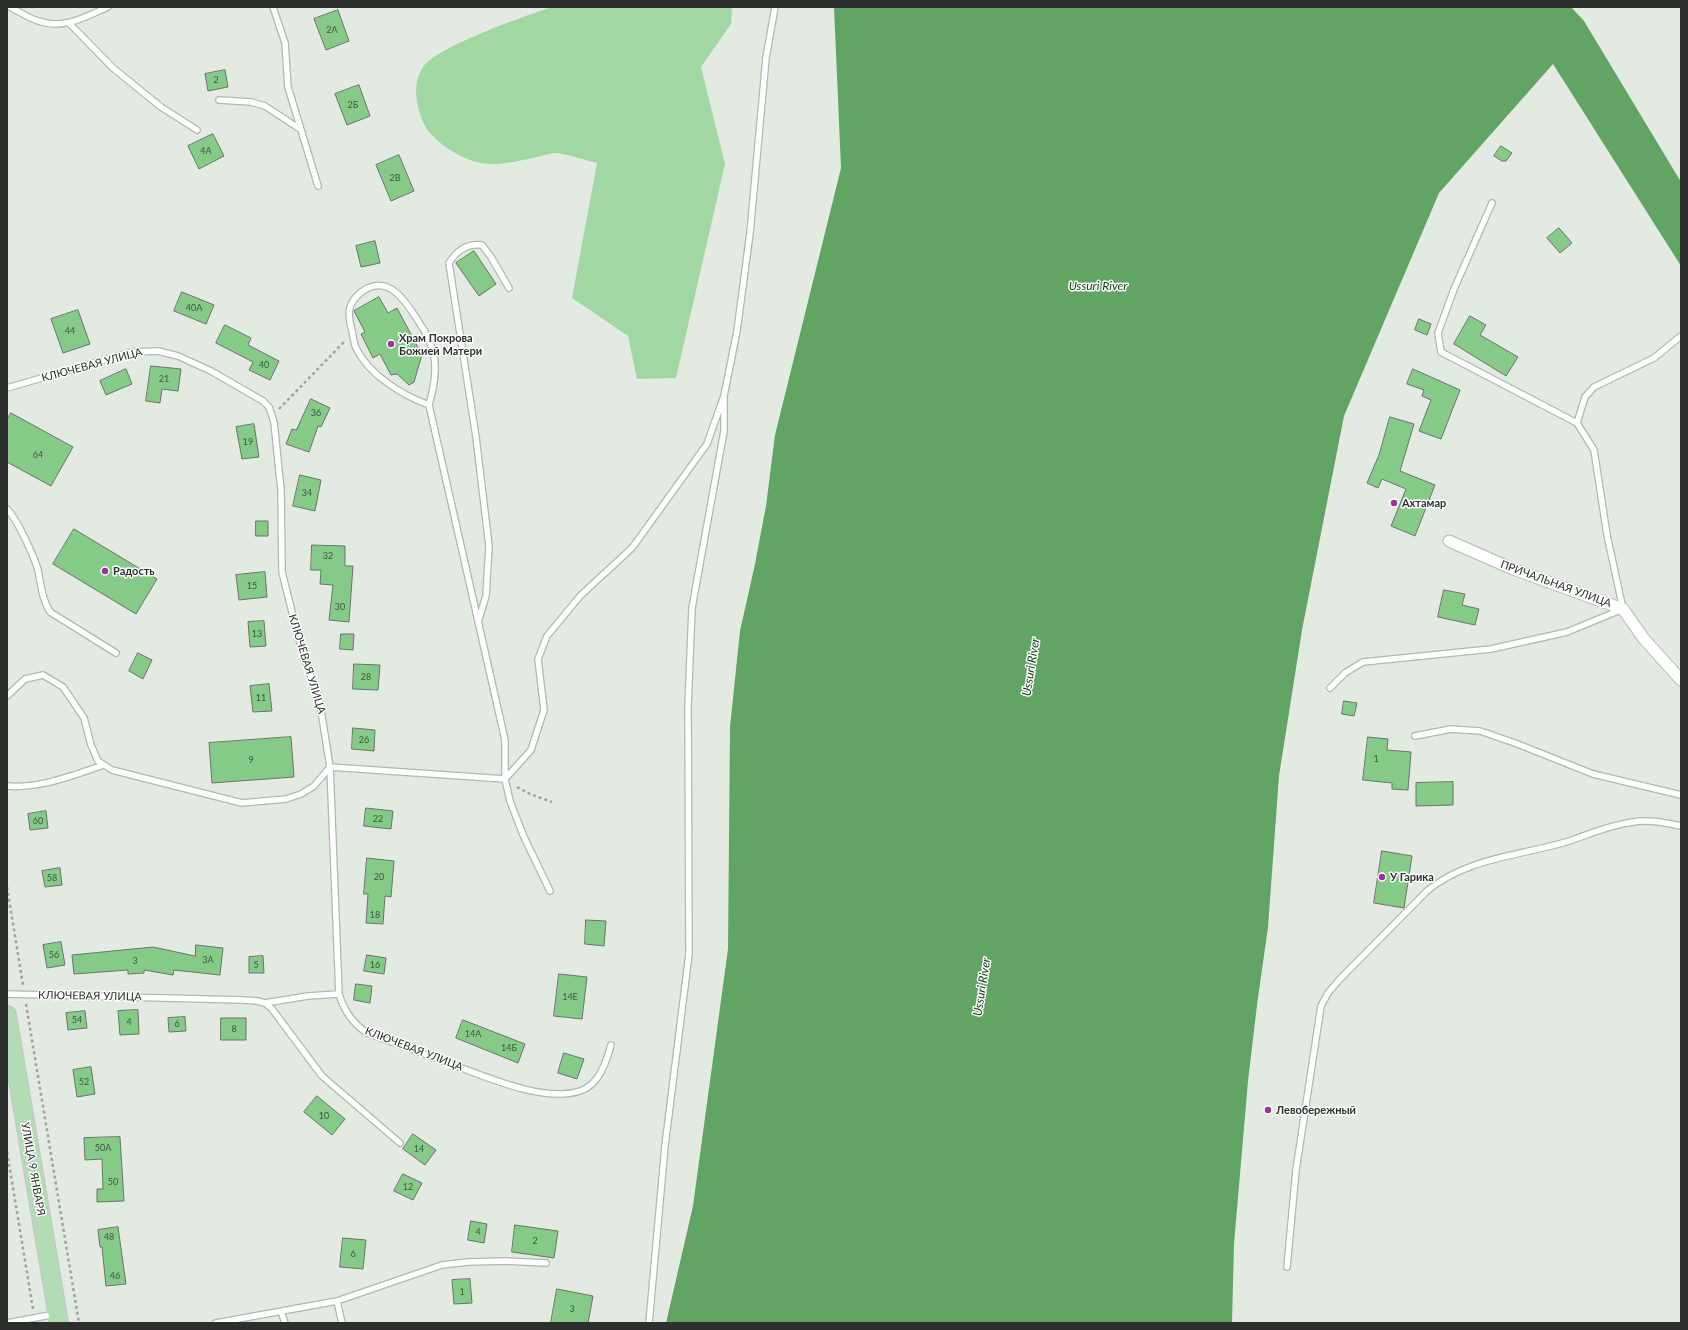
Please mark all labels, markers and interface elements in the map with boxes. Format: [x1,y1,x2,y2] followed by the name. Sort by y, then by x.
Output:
[326,25,338,35] house number: 2А
[213,75,219,85] house number: 2
[348,100,358,110] house number: 2Б
[200,146,212,156] house number: 4А
[389,173,401,183] house number: 2В
[1069,279,1127,293] water label: Ussuri River
[186,303,202,313] house number: 40А
[65,326,75,336] house number: 44
[399,331,482,357] place label: Храм Покрова Божией Матери
[386,339,396,349] marker: Храм Покрова Божией Матери
[40,345,144,385] street label: КЛЮЧЕВАЯ УЛИЦА
[259,360,269,370] house number: 40
[159,374,169,384] house number: 21
[311,408,321,418] house number: 36
[243,437,253,447] house number: 19
[33,450,43,460] house number: 64
[302,488,312,498] house number: 34
[1402,496,1446,510] place label: Ахтамар
[1389,498,1399,508] marker: Ахтамар
[323,551,333,561] house number: 32
[1499,558,1613,610] street label: ПРИЧАЛЬНАЯ УЛИЦА
[113,564,155,578] place label: Радость
[100,566,110,576] marker: Радость
[247,581,257,591] house number: 15
[335,602,345,612] house number: 30
[286,612,328,716] street label: КЛЮЧЕВАЯ УЛИЦА
[252,629,262,639] house number: 13
[1019,637,1043,697] water label: Ussuri River
[361,672,371,682] house number: 28
[256,693,266,703] house number: 11
[359,735,369,745] house number: 26
[1373,754,1379,764] house number: 1
[248,755,254,765] house number: 9
[373,814,383,824] house number: 22
[33,816,43,826] house number: 60
[1390,870,1434,884] place label: У Гарика
[374,872,384,882] house number: 20
[1377,872,1387,882] marker: У Гарика
[47,873,57,883] house number: 58
[370,910,380,920] house number: 18
[49,950,59,960] house number: 56
[202,955,214,965] house number: 3А
[132,956,138,966] house number: 3
[970,957,994,1017] water label: Ussuri River
[253,960,259,970] house number: 5
[370,960,380,970] house number: 16
[38,988,142,1004] street label: КЛЮЧЕВАЯ УЛИЦА
[562,992,578,1002] house number: 14Е
[72,1015,82,1025] house number: 54
[126,1017,132,1027] house number: 4
[174,1019,180,1029] house number: 6
[231,1024,237,1034] house number: 8
[363,1024,465,1074] street label: КЛЮЧЕВАЯ УЛИЦА
[465,1029,481,1039] house number: 14А
[501,1043,517,1053] house number: 14Б
[79,1077,89,1087] house number: 52
[1276,1103,1356,1117] place label: Левобережный
[1263,1105,1273,1115] marker: Левобережный
[319,1111,329,1121] house number: 10
[18,1121,48,1217] street label: УЛИЦА 9 ЯНВАРЯ
[95,1143,111,1153] house number: 50А
[414,1144,424,1154] house number: 14
[108,1177,118,1187] house number: 50
[403,1182,413,1192] house number: 12
[475,1227,481,1237] house number: 4
[104,1232,114,1242] house number: 48
[532,1236,538,1246] house number: 2
[350,1249,356,1259] house number: 6
[110,1271,120,1281] house number: 46
[459,1287,465,1297] house number: 1
[569,1304,575,1314] house number: 3

